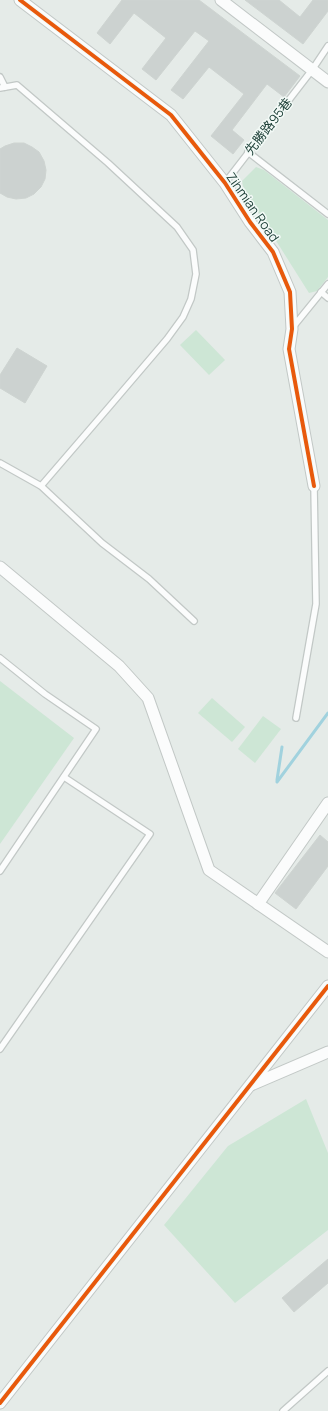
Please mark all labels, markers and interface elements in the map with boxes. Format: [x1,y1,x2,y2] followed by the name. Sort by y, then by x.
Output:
[240,94,296,158] street label: 先勝路95巷
[222,169,284,245] street label: Zihmian Road

